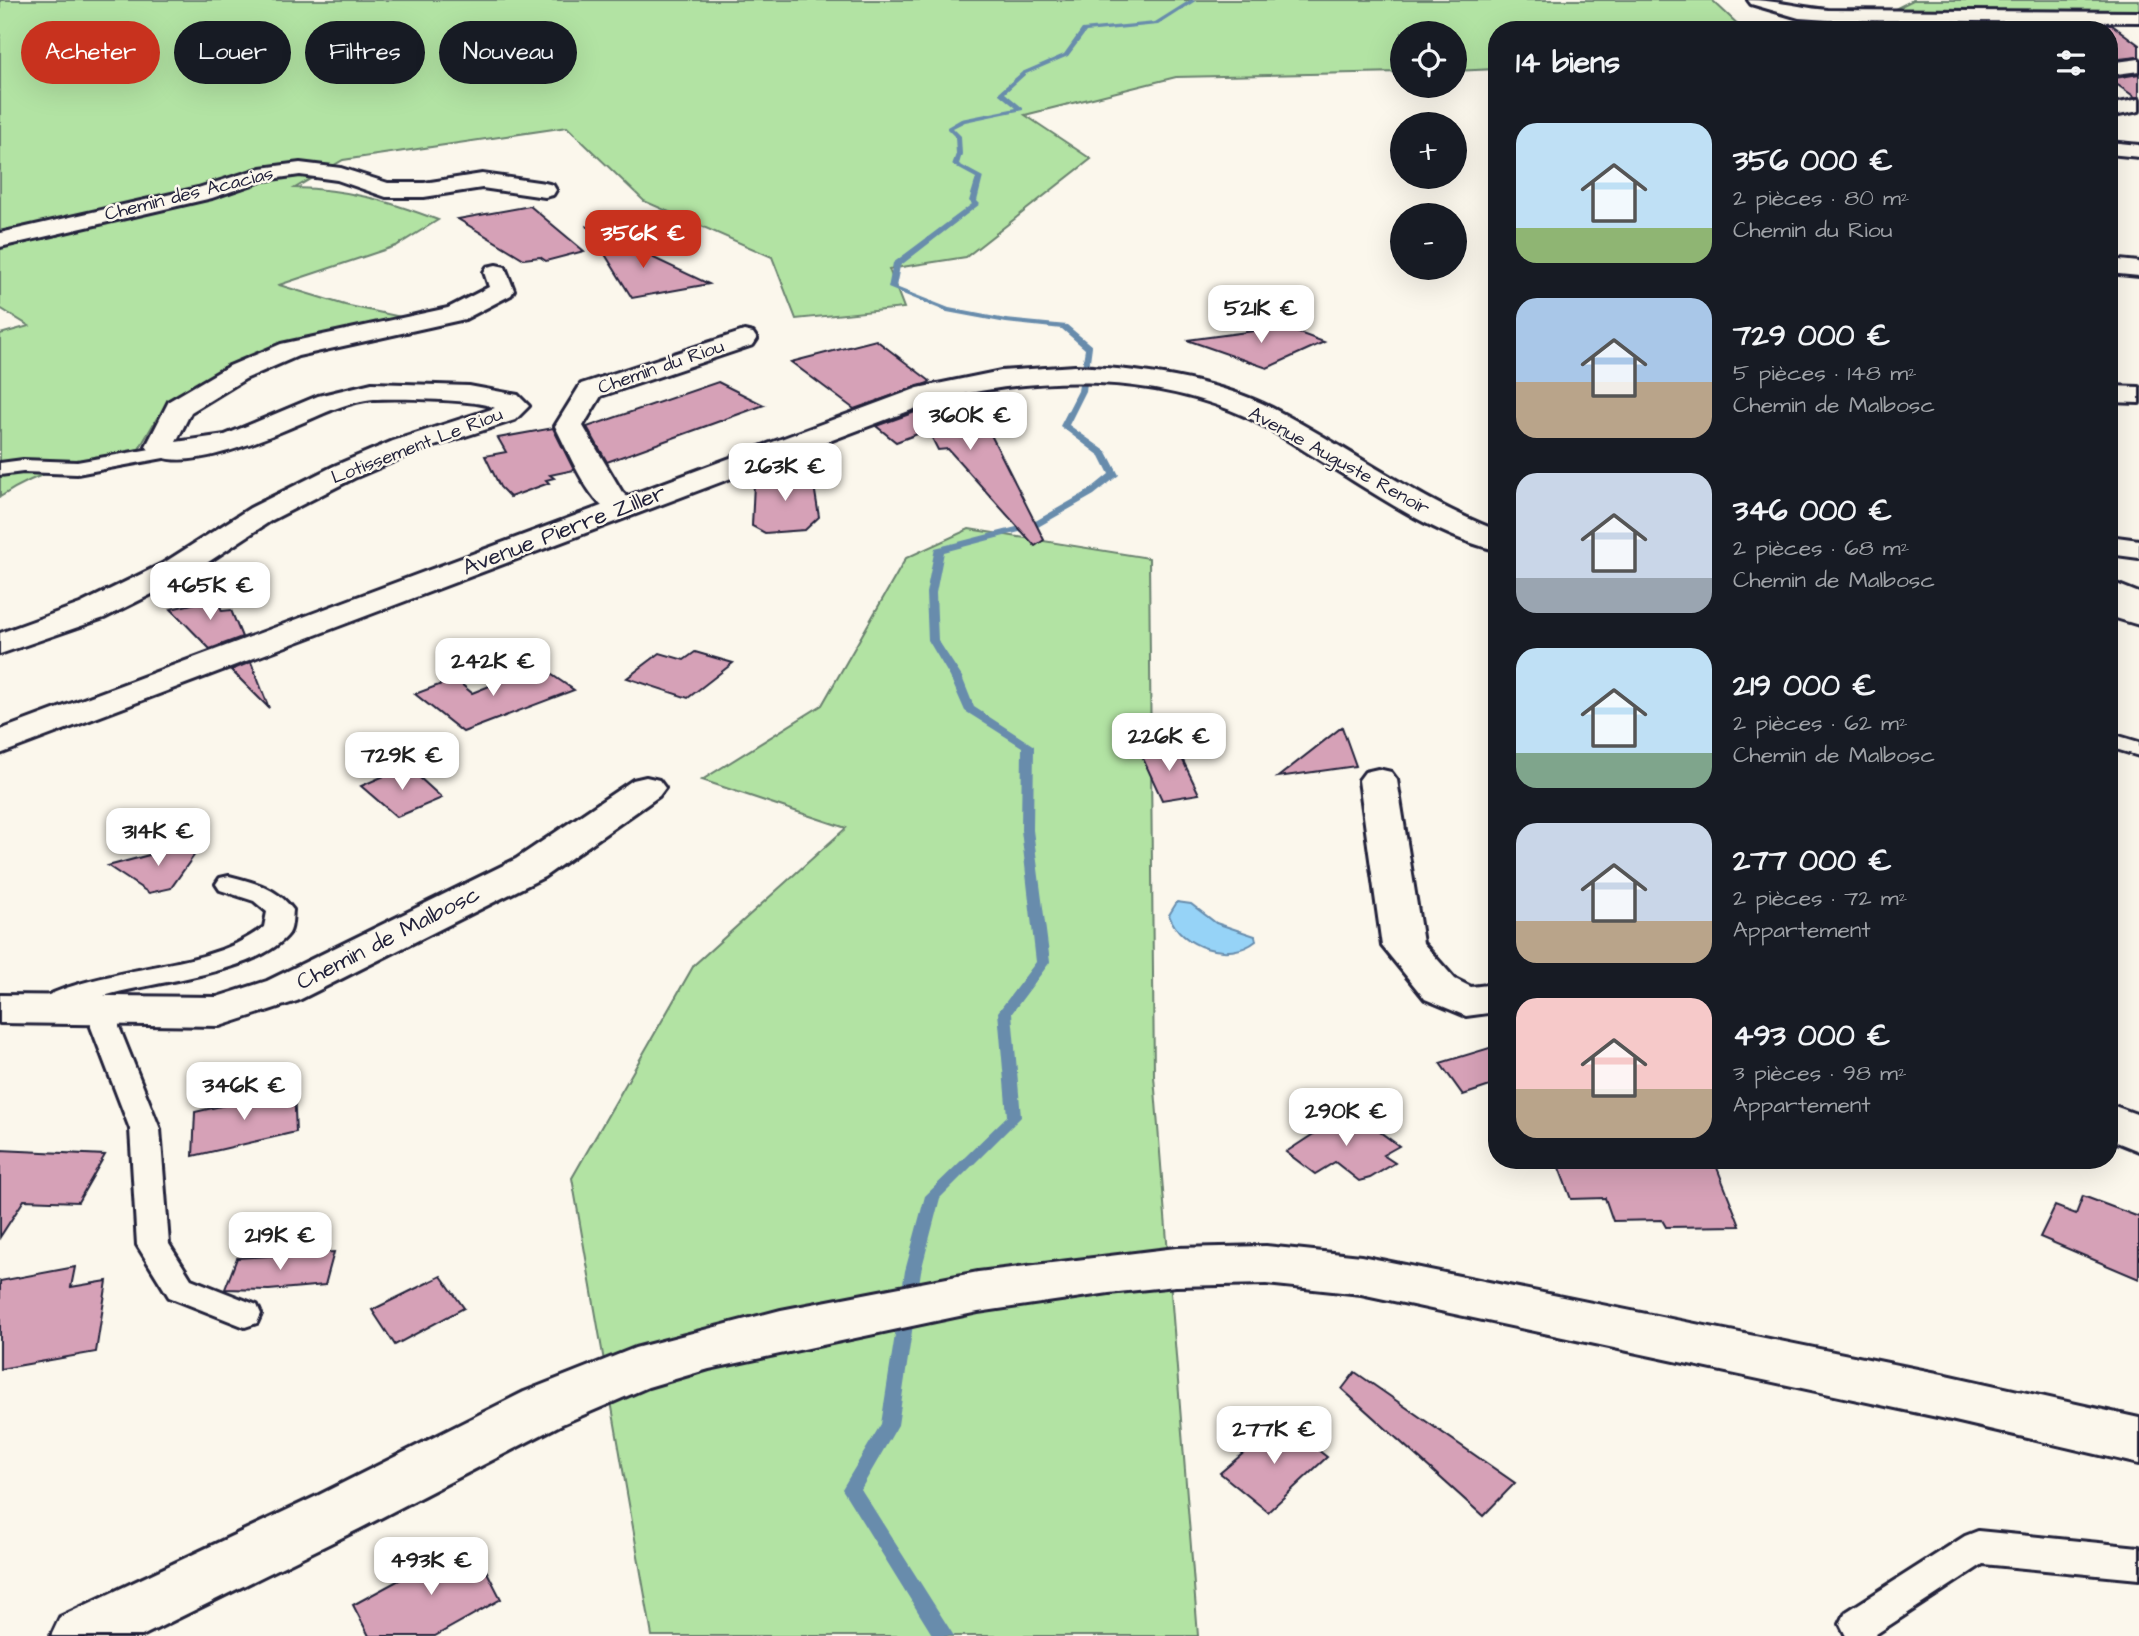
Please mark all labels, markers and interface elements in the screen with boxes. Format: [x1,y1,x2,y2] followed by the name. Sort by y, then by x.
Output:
[21,21,160,84] chip: Acheter
[174,21,291,84] chip: Louer
[305,21,425,84] chip: Filtres
[439,21,577,84] chip: Nouveau
[1390,21,1467,280] map controls
[1390,21,1467,98] button: locate
[1516,42,1620,84] text: 14 biens
[2052,44,2090,82] icon: filters
[1390,112,1467,189] button: +
[1733,140,1893,182] text: 356 000 €
[1572,151,1656,235] icon: home
[102,160,276,228] street label: Chemin des Acacias
[1733,182,1909,214] text: 2 pièces · 80 m²
[1390,203,1467,280] button: −
[586,210,700,270] pin: 356K €
[1733,214,1892,246] text: Chemin du Riou
[601,217,685,249] text: 356K €
[1204,286,1318,345] pin: 521K €
[1224,292,1298,324] text: 521K €
[1733,315,1890,357] text: 729 000 €
[1572,326,1656,410] icon: home
[594,333,728,401] street label: Chemin du Riou
[1733,357,1917,389] text: 5 pièces · 148 m²
[1733,389,1935,421] text: Chemin de Malbosc
[913,392,1027,452] pin: 360K €
[929,399,1011,431] text: 360K €
[1243,400,1435,523] street label: Avenue Auguste Renoir
[327,401,507,491] street label: Lotissement Le Riou
[728,444,842,503] pin: 263K €
[745,450,825,482] text: 263K €
[458,476,671,584] street label: Avenue Pierre Ziller
[1733,490,1892,532] text: 346 000 €
[1572,501,1656,585] icon: home
[1733,532,1909,564] text: 2 pièces · 68 m²
[153,562,267,622] pin: 465K €
[1733,564,1935,596] text: Chemin de Malbosc
[166,569,254,601] text: 465K €
[436,638,550,698] pin: 242K €
[451,645,535,677] text: 242K €
[1733,665,1876,707] text: 219 000 €
[1572,676,1656,760] icon: home
[1733,707,1908,739] text: 2 pièces · 62 m²
[1112,714,1226,773] pin: 226K €
[1128,720,1210,752] text: 226K €
[345,732,459,792] pin: 729K €
[361,739,443,771] text: 729K €
[1733,739,1935,771] text: Chemin de Malbosc
[101,808,215,868] pin: 314K €
[122,815,194,847] text: 314K €
[1733,840,1892,882] text: 277 000 €
[1572,851,1656,935] icon: home
[291,878,485,998] street label: Chemin de Malbosc
[1733,882,1907,914] text: 2 pièces · 72 m²
[1733,914,1871,946] text: Appartement
[1733,1015,1890,1057] text: 493 000 €
[1572,1026,1656,1110] icon: home
[1733,1057,1907,1089] text: 3 pièces · 98 m²
[187,1062,301,1122] pin: 346K €
[202,1069,286,1101] text: 346K €
[1289,1088,1403,1148] pin: 290K €
[1733,1089,1871,1121] text: Appartement
[1305,1095,1387,1127] text: 290K €
[223,1212,337,1272] pin: 219K €
[245,1219,315,1251] text: 219K €
[1217,1406,1331,1466] pin: 277K €
[1233,1413,1315,1445] text: 277K €
[374,1538,488,1597] pin: 493K €
[390,1544,472,1576] text: 493K €

